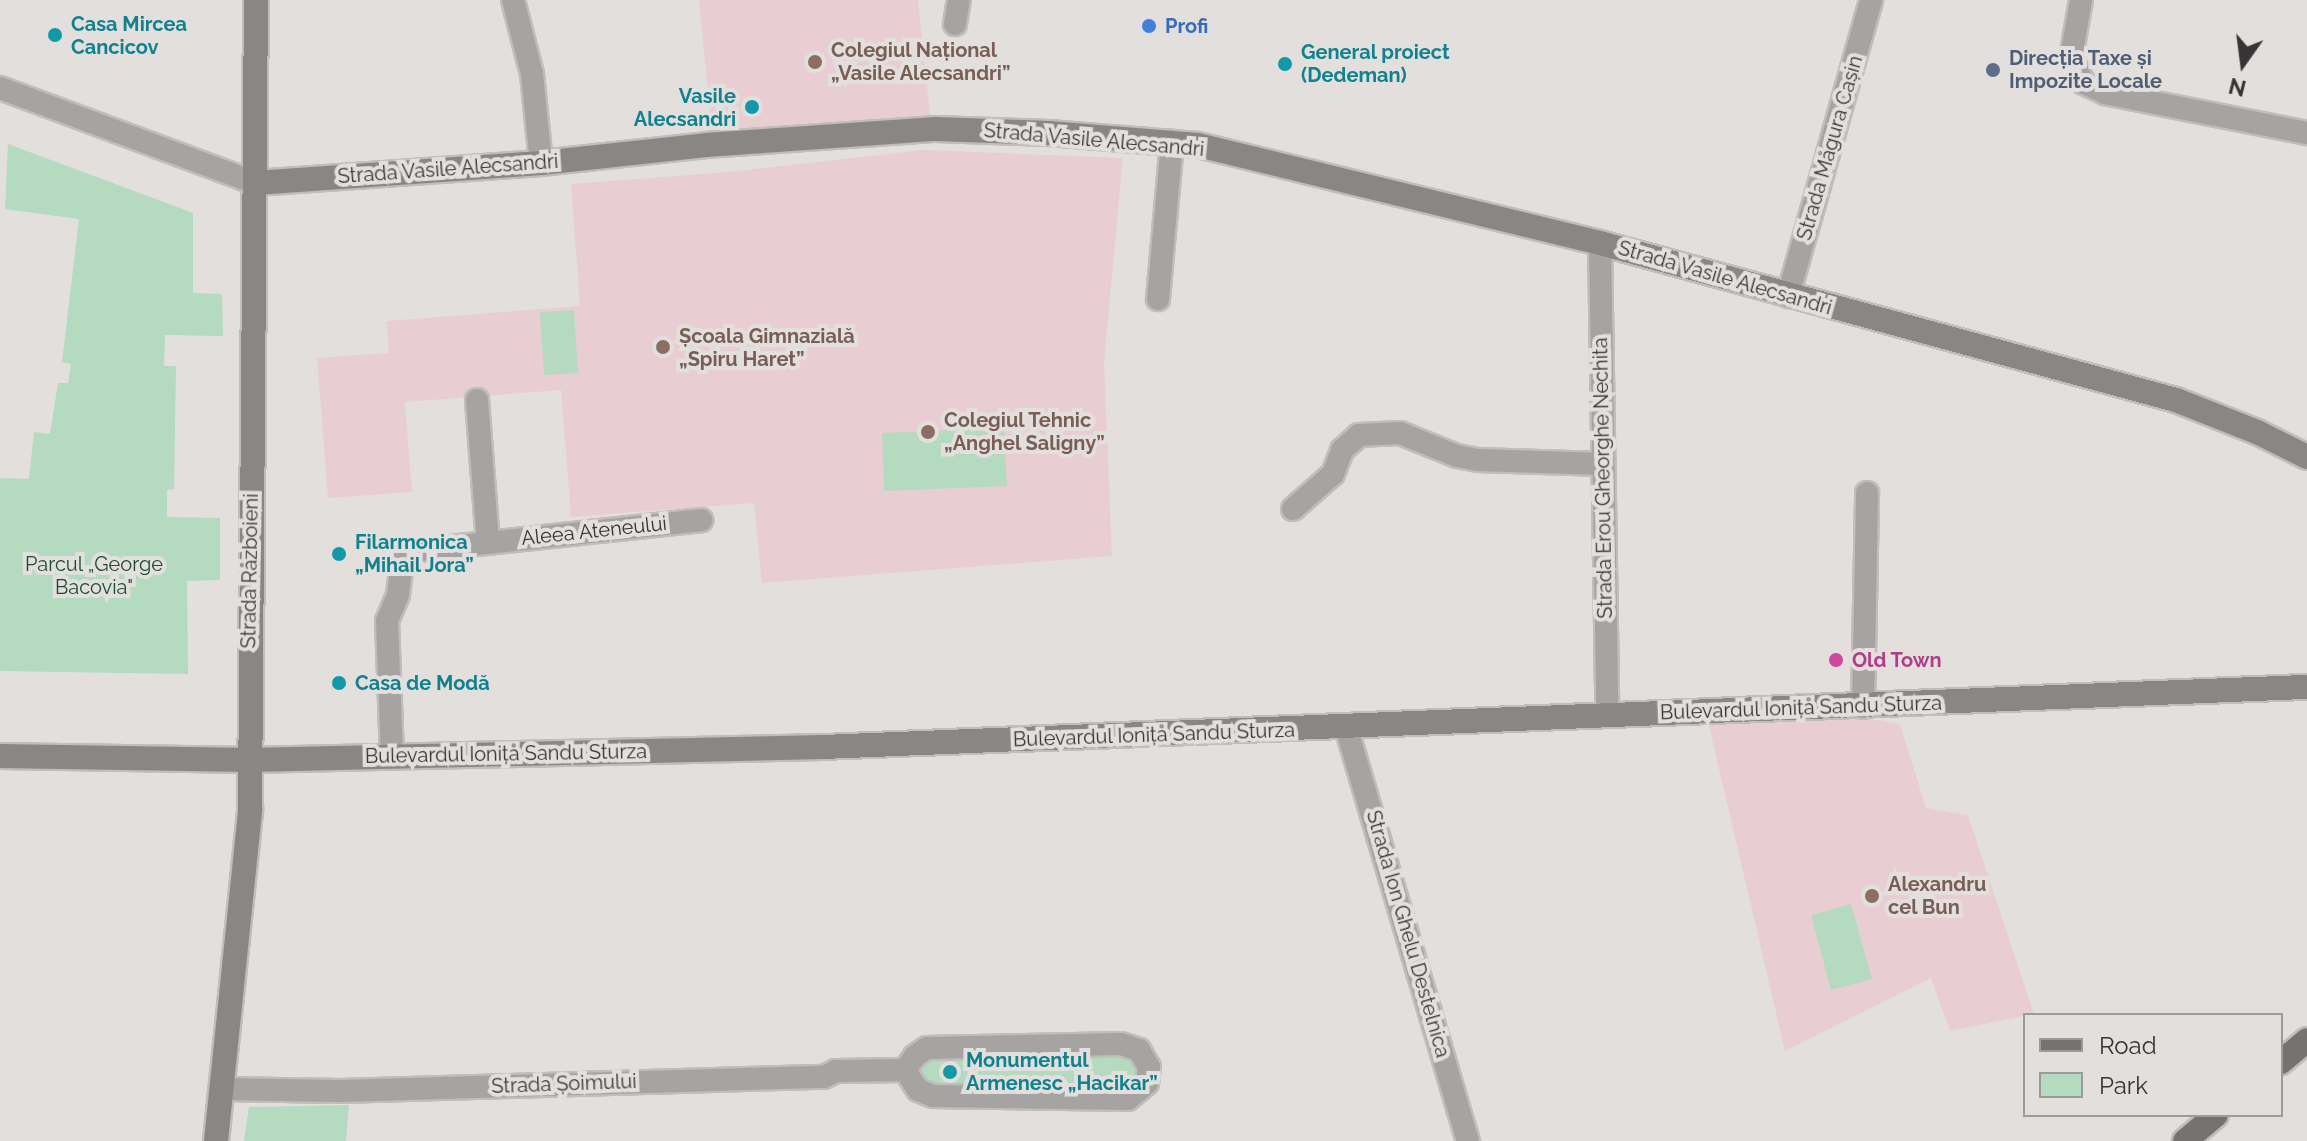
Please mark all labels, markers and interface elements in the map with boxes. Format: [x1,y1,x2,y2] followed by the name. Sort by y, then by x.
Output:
[71,12,187,59] place label: Casa Mircea Cancicov
[1165,14,1208,38] place label: Profi
[1140,17,1158,35] marker: Profi
[2203,24,2283,104] north arrow
[46,26,64,44] marker: Casa Mircea Cancicov
[831,38,1011,85] place label: Colegiul Național „Vasile Alecsandri”
[1301,40,1450,87] place label: General proiect (Dedeman)
[2009,46,2162,93] place label: Direcția Taxe și Impozite Locale
[806,53,824,71] marker: Colegiul Național „Vasile Alecsandri”
[1792,53,1868,243] street label: Strada Măgura Cașin
[1276,55,1294,73] marker: General proiect (Dedeman)
[1984,61,2002,79] marker: Direcția Taxe și Impozite Locale
[2226,73,2248,102] text: N
[634,84,736,131] place label: Vasile Alecsandri
[743,98,761,116] marker: Vasile Alecsandri
[982,118,1206,162] street label: Strada Vasile Alecsandri
[336,149,560,189] street label: Strada Vasile Alecsandri
[1615,236,1835,320] street label: Strada Vasile Alecsandri
[679,324,855,371] place label: Școala Gimnazială „Spiru Haret”
[1589,337,1617,619] street label: Strada Erou Gheorghe Nechita
[654,338,672,356] marker: Școala Gimnazială „Spiru Haret”
[944,408,1105,455] place label: Colegiul Tehnic „Anghel Saligny”
[919,423,937,441] marker: Colegiul Tehnic „Anghel Saligny”
[237,493,263,649] street label: Strada Războieni
[520,511,668,551] street label: Aleea Ateneului
[355,530,475,577] place label: Filarmonica „Mihail Jora”
[330,545,348,563] marker: Filarmonica „Mihail Jora”
[25,553,163,600] park label: Parcul „George Bacovia"
[1852,648,1942,672] place label: Old Town
[1827,651,1845,669] marker: Old Town
[355,671,490,695] place label: Casa de Modă
[330,674,348,692] marker: Casa de Modă
[1659,691,1943,725] street label: Bulevardul Ioniță Sandu Sturza
[1012,718,1296,752] street label: Bulevardul Ioniță Sandu Sturza
[364,740,648,768] street label: Bulevardul Ioniță Sandu Sturza
[1361,808,1455,1060] street label: Strada Ion Ghelu Destelnica
[1888,872,1986,919] place label: Alexandru cel Bun
[1863,887,1881,905] marker: Alexandru cel Bun
[2023,1013,2283,1117] legend
[2099,1031,2157,1060] text: Road
[966,1048,1158,1095] place label: Monumentul Armenesc „Hacikar”
[941,1063,959,1081] marker: Monumentul Armenesc „Hacikar”
[491,1069,637,1099] street label: Strada Șoimului
[2099,1071,2148,1100] text: Park

